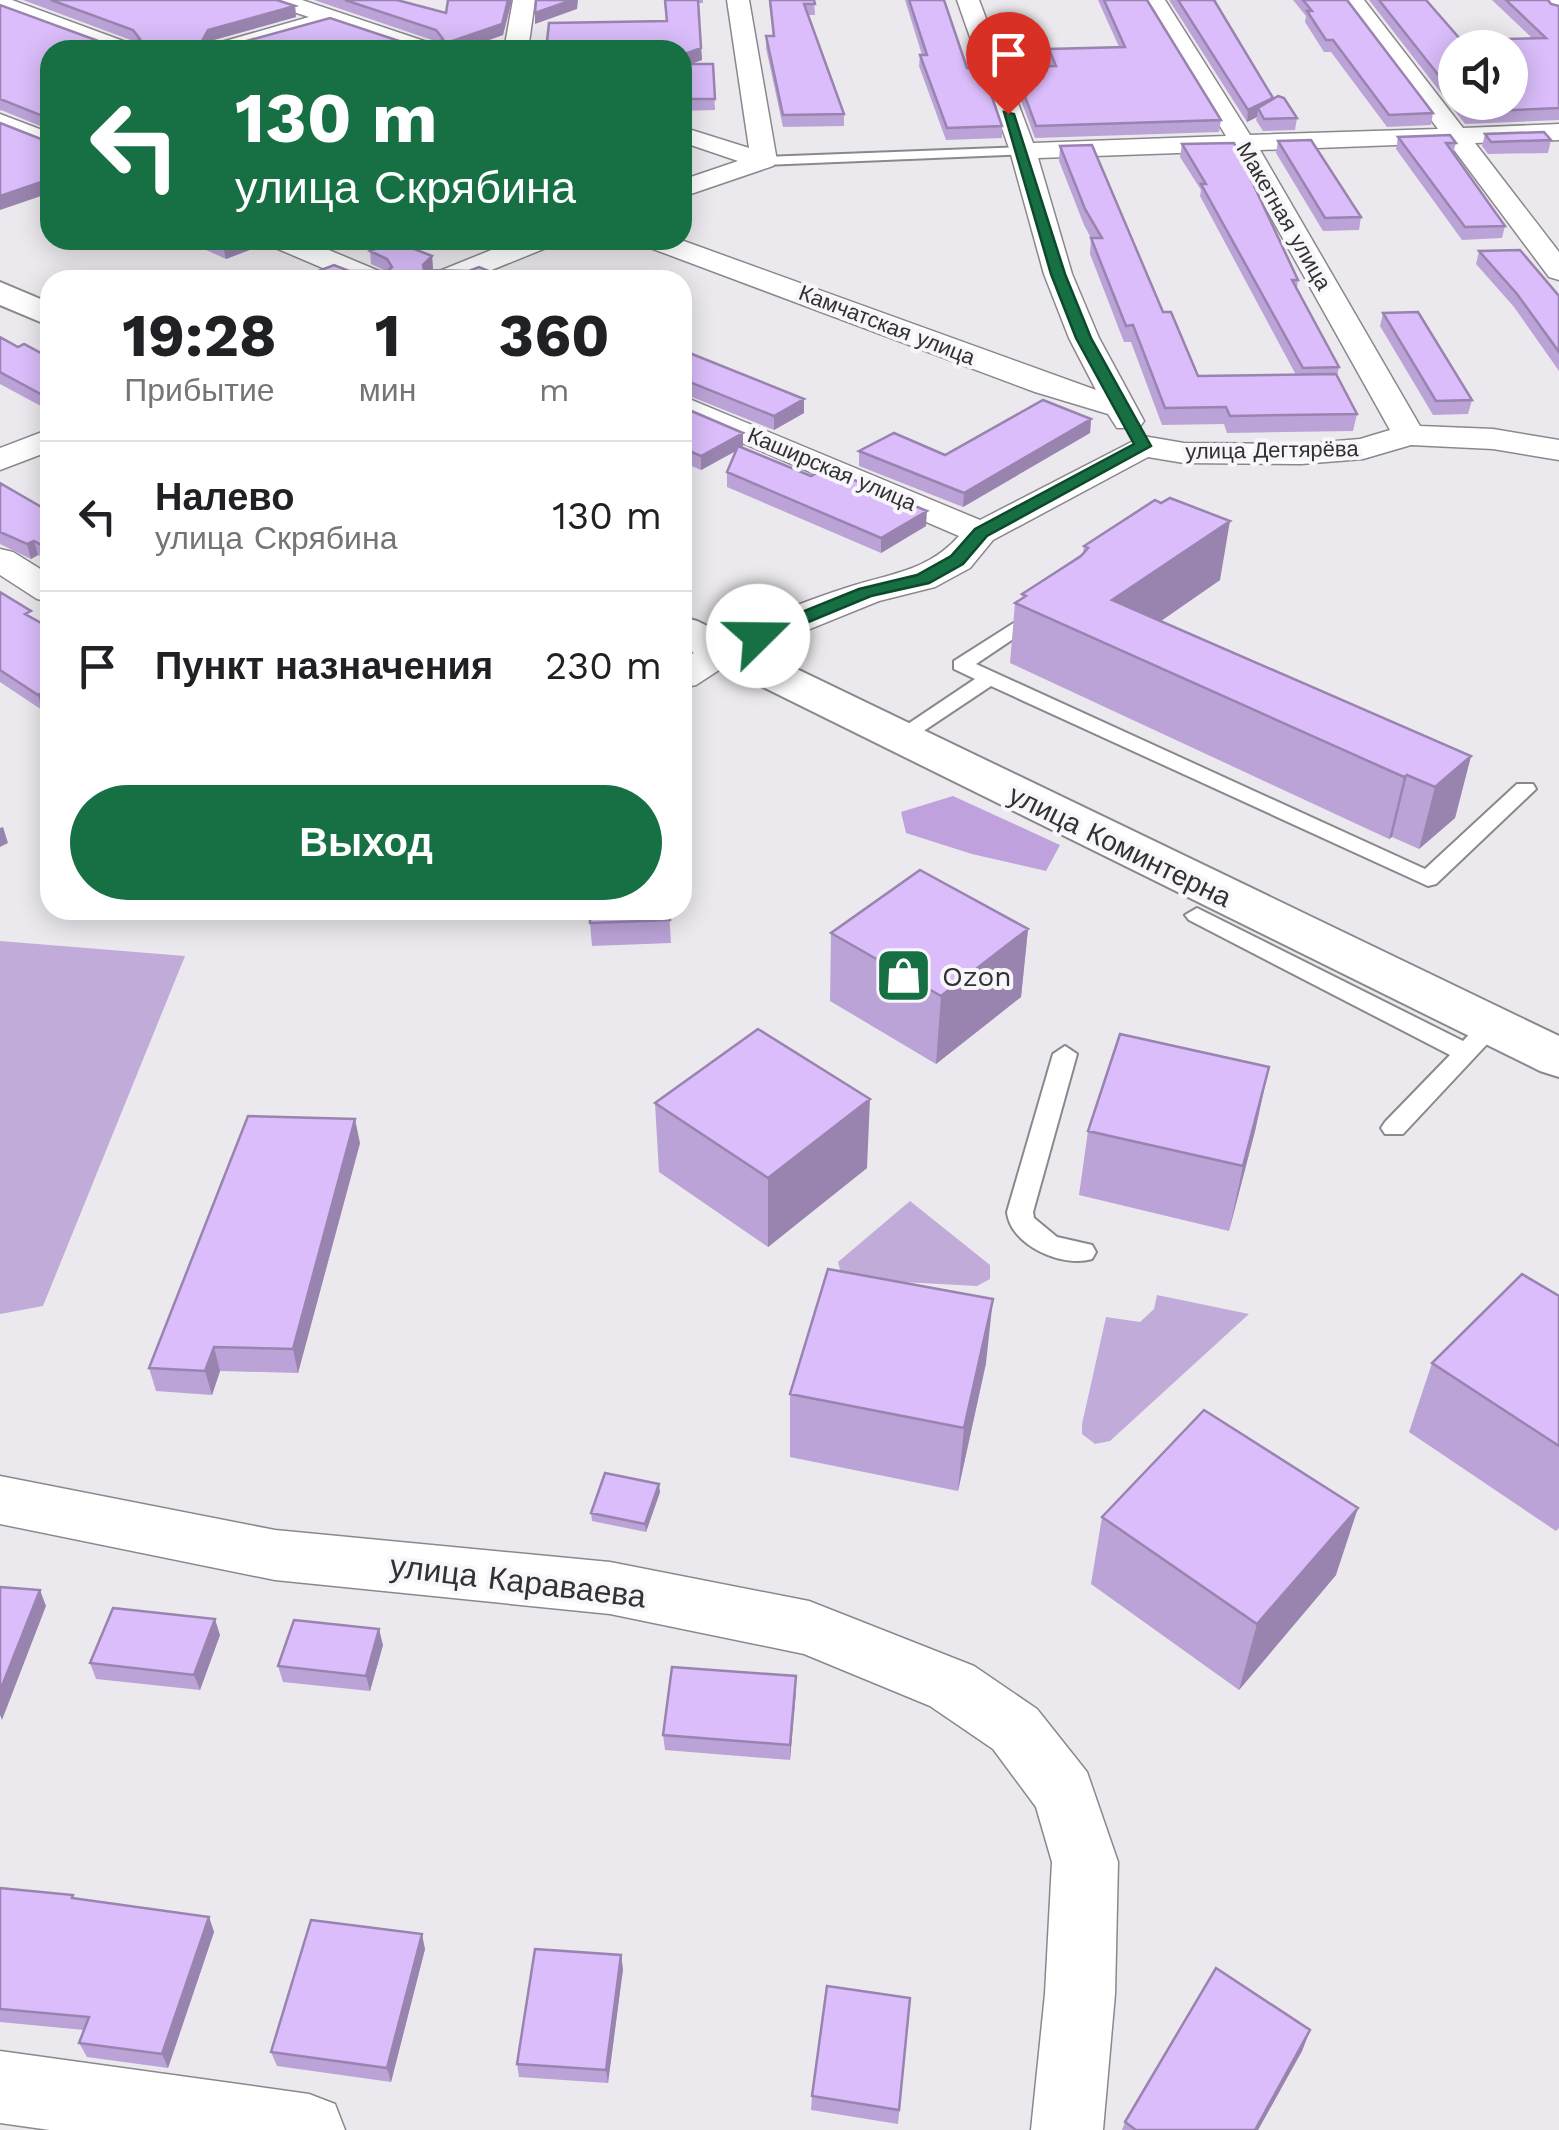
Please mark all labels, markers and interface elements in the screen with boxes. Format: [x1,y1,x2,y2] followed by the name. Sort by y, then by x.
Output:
[966,12,1051,115] pin
[981,27,1036,82] icon: arrive
[1438,30,1528,120] map controls
[1438,30,1528,120] button: sound
[235,77,438,159] text: 130 m
[70,80,200,210] icon: left
[1232,138,1337,295] street label: Макетная улица
[235,161,576,214] text: улица Скрябина
[795,280,979,370] street label: Камчатская улица
[122,300,277,371] text: 19:28
[375,300,401,371] text: 1
[499,300,610,371] text: 360
[124,371,275,409] text: Прибытие
[359,371,416,409] text: мин
[539,371,569,409] text: m
[744,422,921,516] street label: Каширская улица
[1185,436,1360,464] street label: улица Дегтярёва
[155,475,294,519] text: Налево
[70,489,125,544] icon: left
[552,494,662,538] text: 130 m
[155,519,397,557] text: улица Скрябина
[706,584,810,688] position arrow
[70,639,125,694] icon: arrive
[155,644,493,688] text: Пункт назначения
[545,644,662,688] text: 230 m
[1003,778,1237,914] street label: улица Коминтерна
[70,785,662,900] button: Выход
[873,946,933,1006] shop icon: Ozon
[942,960,1012,993] place label: Ozon
[388,1546,648,1616] street label: улица Караваева

